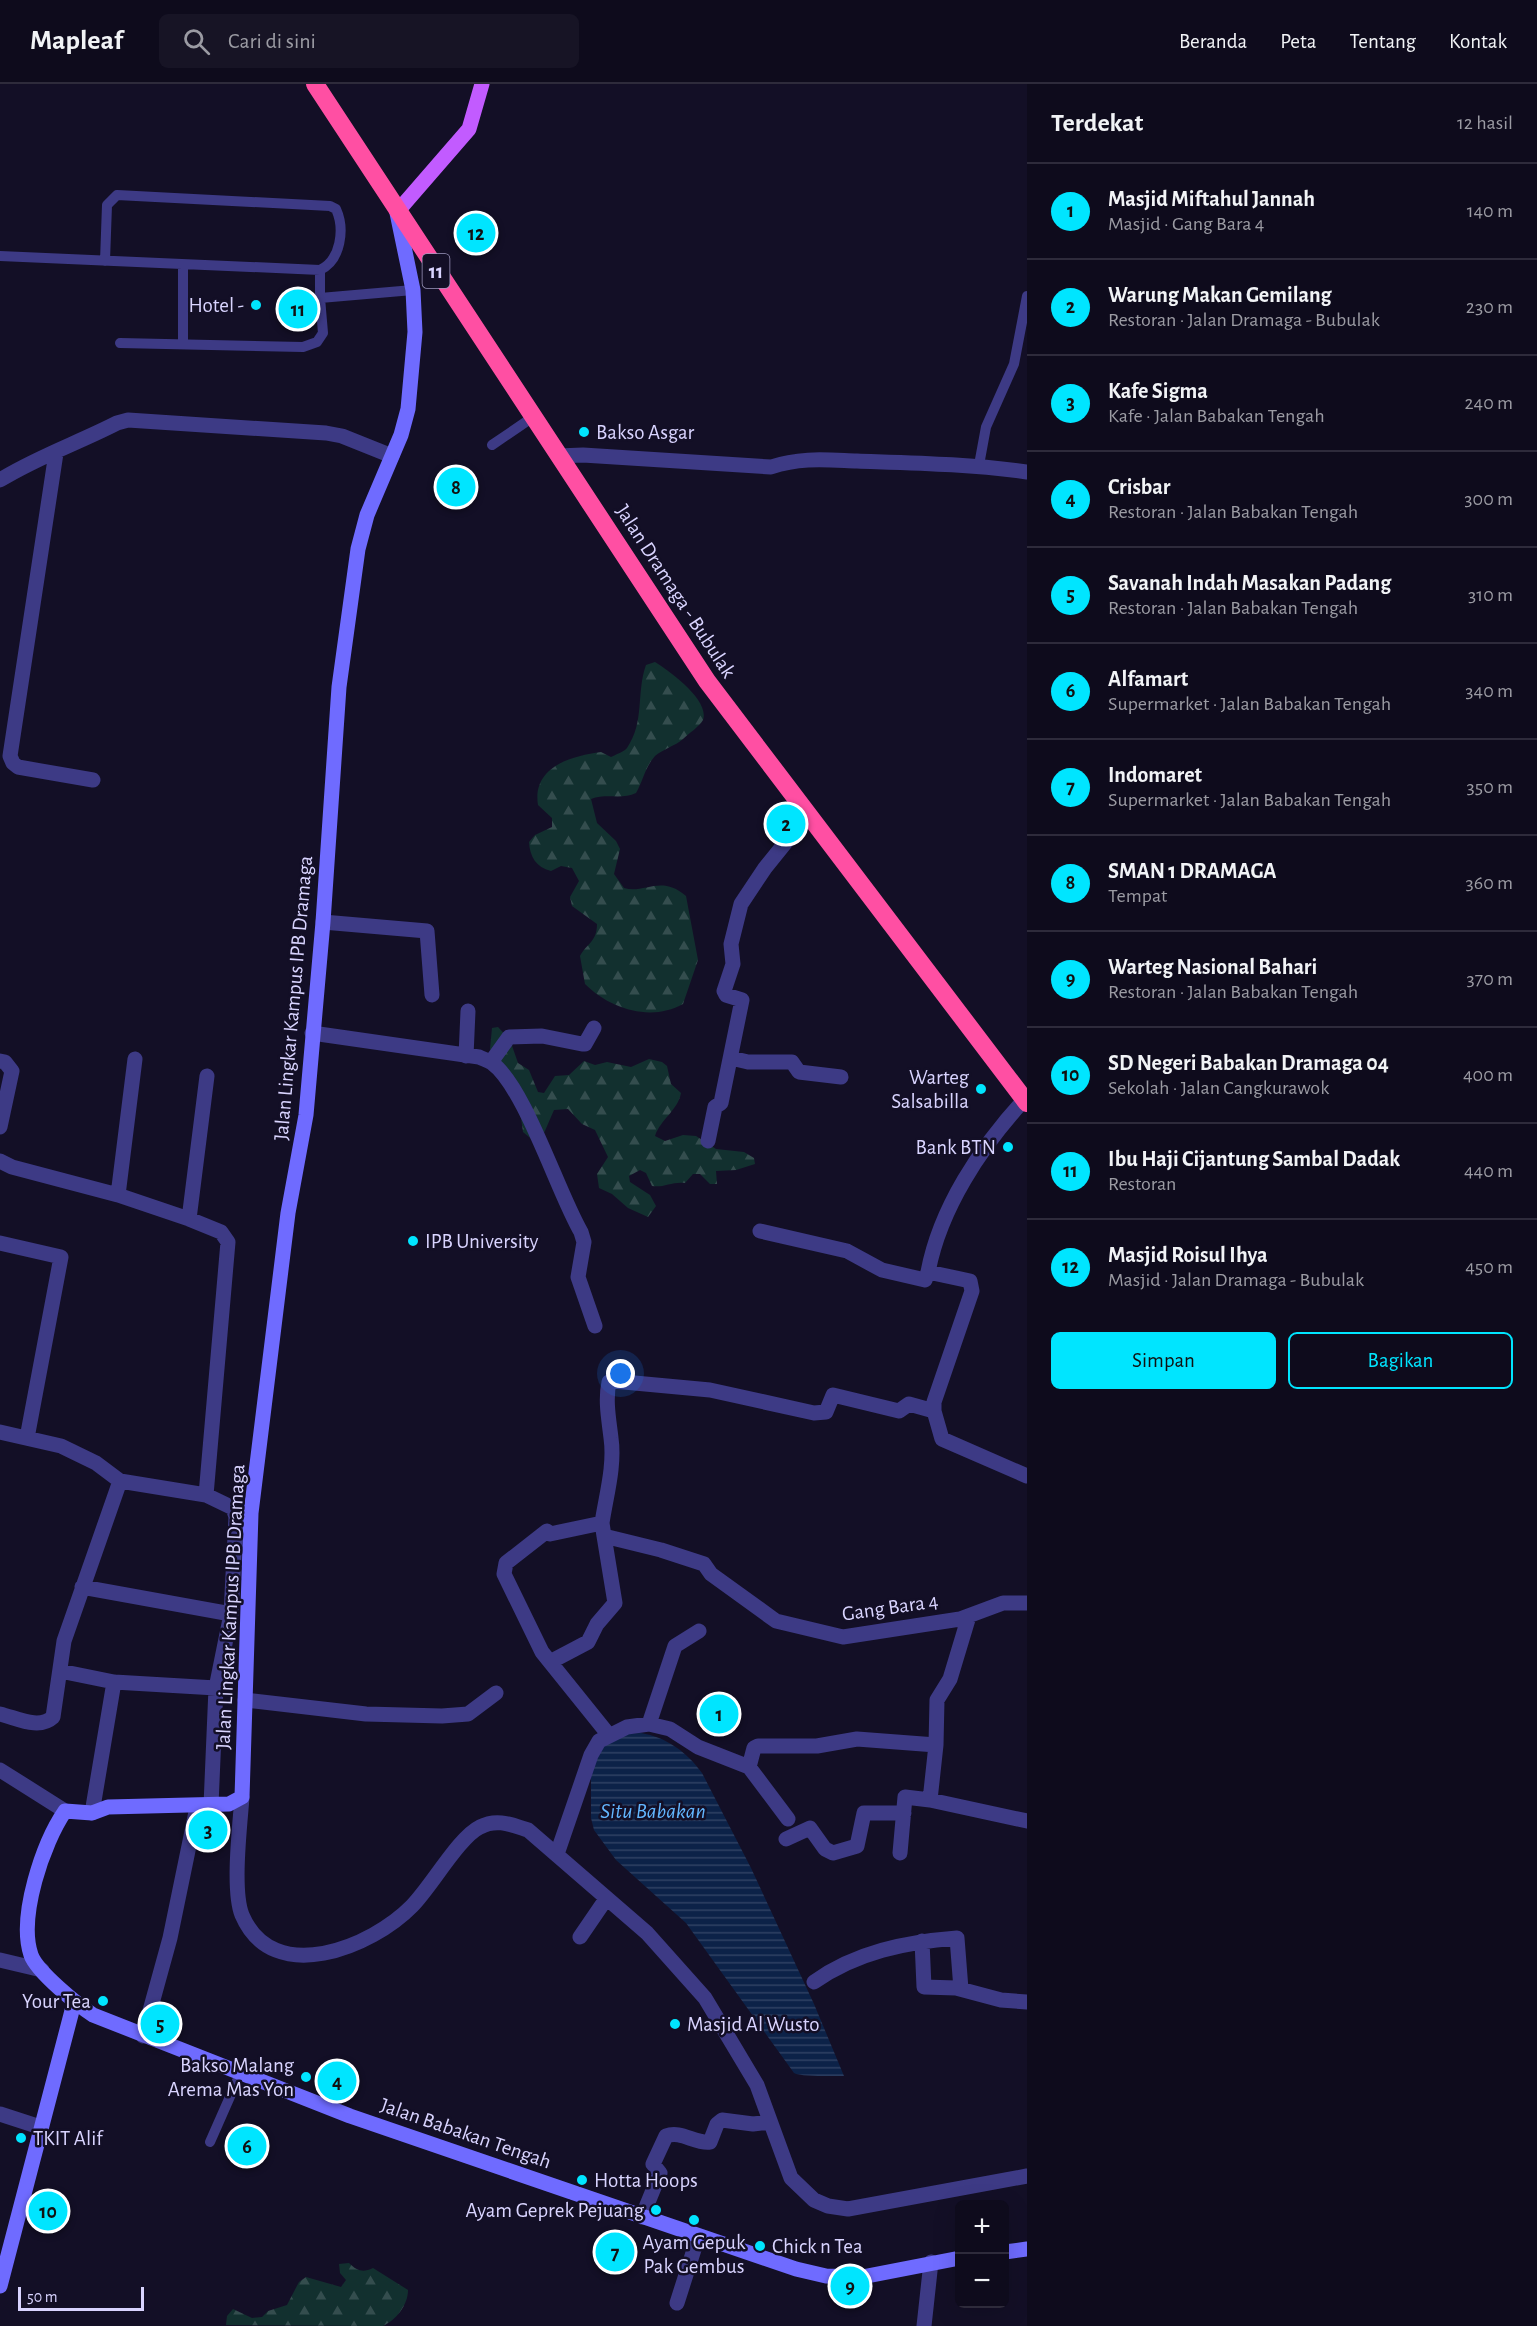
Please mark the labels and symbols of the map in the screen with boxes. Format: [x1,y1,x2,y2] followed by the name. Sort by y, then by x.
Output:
[456,210,496,256] pin: 12
[422,254,450,288] road number: 11
[278,286,318,332] pin: 11
[189,295,244,316] place label: Hotel -
[249,298,263,312] marker: Hotel -
[596,422,694,443] place label: Bakso Asgar
[577,425,591,439] marker: Bakso Asgar
[436,464,476,510] pin: 8
[612,501,740,682] street label: Jalan Dramaga - Bubulak
[766,802,806,846] pin: 2
[271,854,316,1141] street label: Jalan Lingkar Kampus IPB Dramaga
[891,1067,970,1112] place label: Warteg Salsabilla
[974,1082,988,1096] marker: Warteg Salsabilla
[915,1137,996,1158] place label: Bank BTN
[1001,1140,1015,1154] marker: Bank BTN
[425,1231,539,1252] place label: IPB University
[406,1234,420,1248] marker: IPB University
[606,1359,635,1388] your location
[213,1463,248,1750] street label: Jalan Lingkar Kampus IPB Dramaga
[841,1590,940,1625] street label: Gang Bara 4
[700,1692,738,1736] pin: 1
[600,1800,706,1822] water label: Situ Babakan
[188,1808,228,1852] pin: 3
[22,1991,91,2012] place label: Your Tea
[96,1994,110,2008] marker: Your Tea
[140,2002,180,2046] pin: 5
[687,2014,820,2035] place label: Masjid Al Wusto
[668,2017,682,2031] marker: Masjid Al Wusto
[168,2055,295,2100] place label: Bakso Malang Arema Mas Yon
[318,2058,356,2104] pin: 4
[299,2070,313,2084] marker: Bakso Malang Arema Mas Yon
[378,2094,554,2173] street label: Jalan Babakan Tengah
[228,2124,266,2168] pin: 6
[33,2128,104,2149] place label: TKIT Alif
[14,2131,28,2145] marker: TKIT Alif
[594,2170,698,2191] place label: Hotta Hoops
[575,2173,589,2187] marker: Hotta Hoops
[28,2188,68,2234] pin: 10
[466,2200,645,2221] place label: Ayam Geprek Pejuang
[649,2203,663,2217] marker: Ayam Geprek Pejuang
[687,2213,701,2227] marker: Ayam Gepuk Pak Gembus
[596,2230,634,2274] pin: 7
[643,2232,746,2277] place label: Ayam Gepuk Pak Gembus
[772,2236,863,2257] place label: Chick n Tea
[753,2239,767,2253] marker: Chick n Tea
[830,2264,870,2308] pin: 9
[18,2284,144,2312] scale bar

